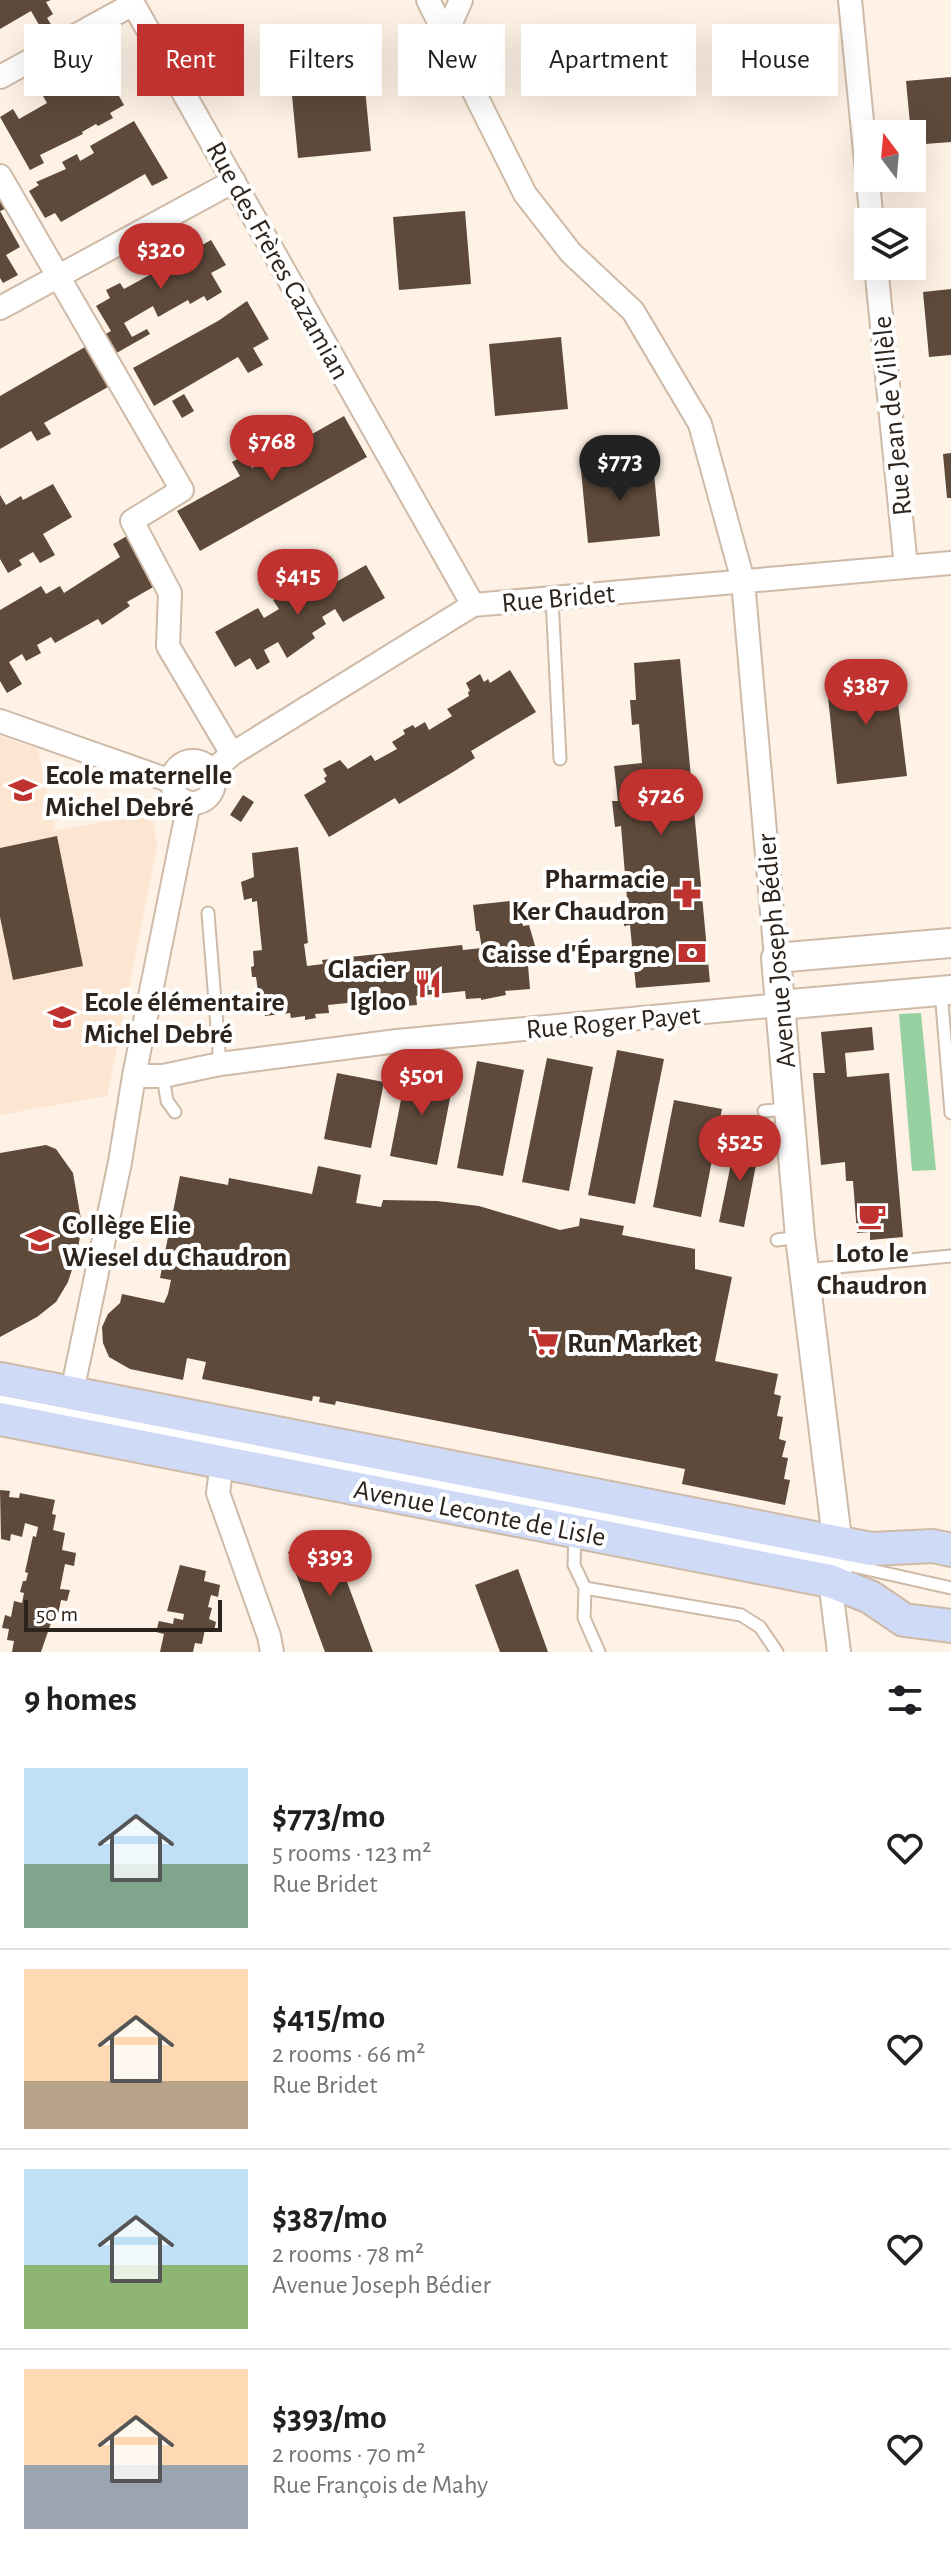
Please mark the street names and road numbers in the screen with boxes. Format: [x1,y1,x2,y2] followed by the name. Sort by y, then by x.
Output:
[200,137,354,385] street label: Rue des Frères Cazamian
[869,315,917,517] street label: Rue Jean de Villèle
[500,580,616,618] street label: Rue Bridet
[753,832,801,1069] street label: Avenue Joseph Bédier
[525,1001,702,1045] street label: Rue Roger Payet
[351,1476,608,1552] street label: Avenue Leconte de Lisle

